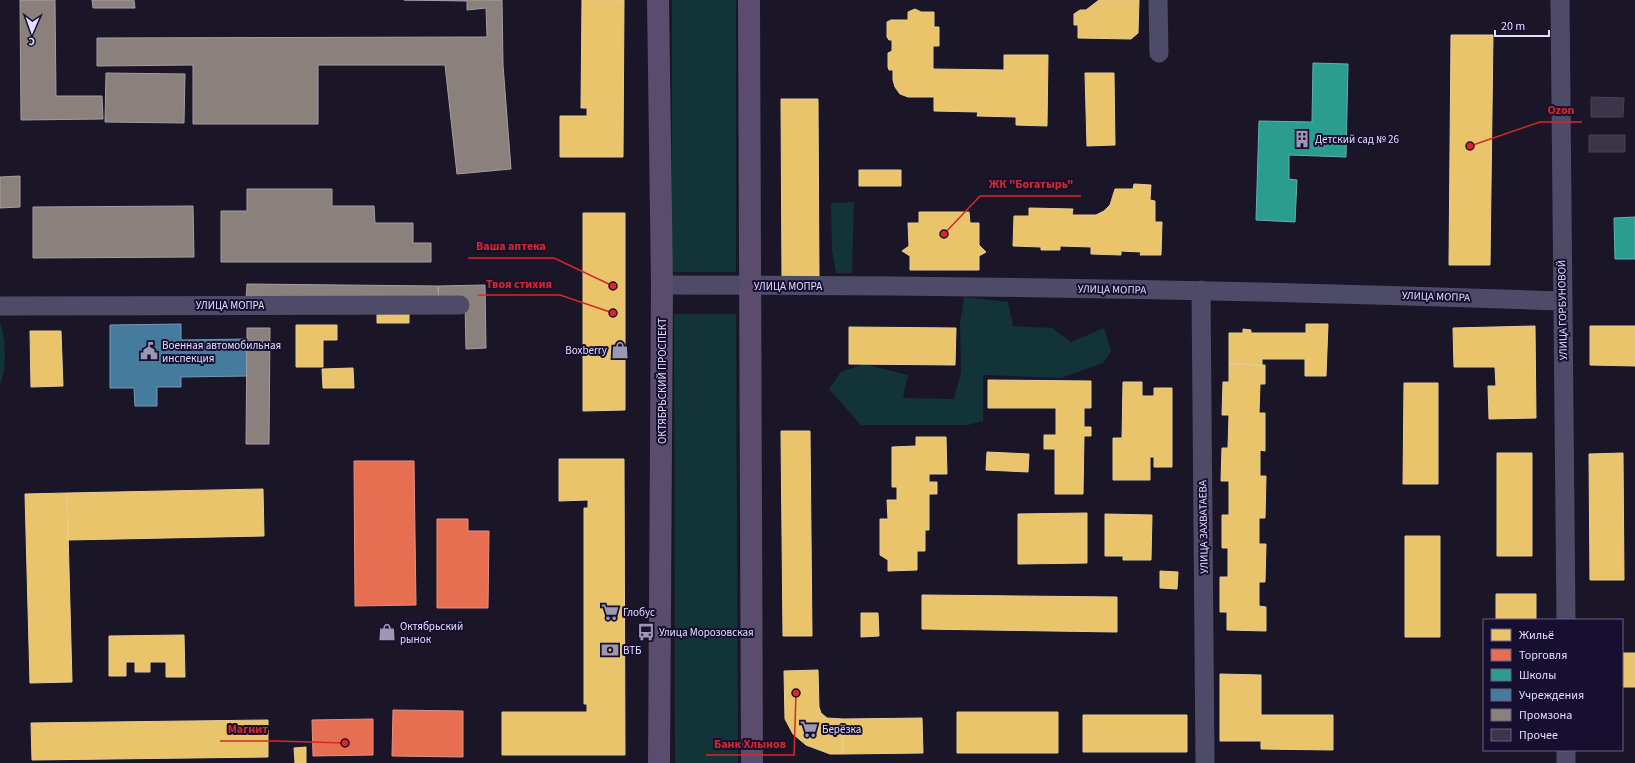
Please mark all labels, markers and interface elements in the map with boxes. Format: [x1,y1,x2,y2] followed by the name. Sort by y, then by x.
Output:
[12,12,52,52] north arrow
[1495,12,1549,38] scale bar
[1501,18,1525,35] text: 20 m
[28,34,35,49] text: С
[1540,98,1582,122] callout: Ozon
[1548,102,1575,119] text: Ozon
[1292,129,1312,149] building icon: Детский сад № 26
[1315,132,1399,147] place label: Детский сад № 26
[980,172,1081,196] callout: ЖК "Богатырь"
[989,176,1073,193] text: ЖК "Богатырь"
[468,234,554,258] callout: Ваша аптека
[476,238,546,255] text: Ваша аптека
[1554,260,1571,360] street label: УЛИЦА ГОРБУНОВОЙ
[478,271,560,295] callout: Твоя стихия
[486,276,552,293] text: Твоя стихия
[754,279,822,294] street label: УЛИЦА МОПРА
[1078,281,1146,298] street label: УЛИЦА МОПРА
[1402,288,1470,305] street label: УЛИЦА МОПРА
[196,298,264,313] street label: УЛИЦА МОПРА
[655,318,670,444] street label: ОКТЯБРЬСКИЙ ПРОСПЕКТ
[162,338,281,366] place label: Военная автомобильная инспекция
[610,340,630,360] shop icon: Boxberry
[139,341,159,361] public building icon: Военная автомобильная инспекция
[565,343,607,358] place label: Boxberry
[1195,480,1212,574] street label: УЛИЦА ЗАХВАТАЕВА
[600,602,620,622] supermarket icon: Глобус
[623,605,655,620] place label: Глобус
[400,619,463,647] place label: Октябрьский рынок
[1483,619,1623,751] legend
[377,622,397,642] shop icon: Октябрьский рынок
[636,622,656,642] bus stop icon: Улица Морозовская
[659,625,754,640] place label: Улица Морозовская
[1519,627,1554,644] text: Жильё
[600,640,620,660] bank icon: ВТБ
[623,643,641,658] place label: ВТБ
[1519,647,1567,664] text: Торговля
[1519,667,1556,684] text: Школы
[1519,687,1584,704] text: Учреждения
[1519,707,1572,724] text: Промзона
[220,717,277,741] callout: Магнит
[799,719,819,739] supermarket icon: Берёзка
[228,721,268,738] text: Магнит
[822,722,861,737] place label: Берёзка
[1519,727,1558,744] text: Прочее
[706,731,794,755] callout: Банк Хлынов
[714,736,786,753] text: Банк Хлынов

